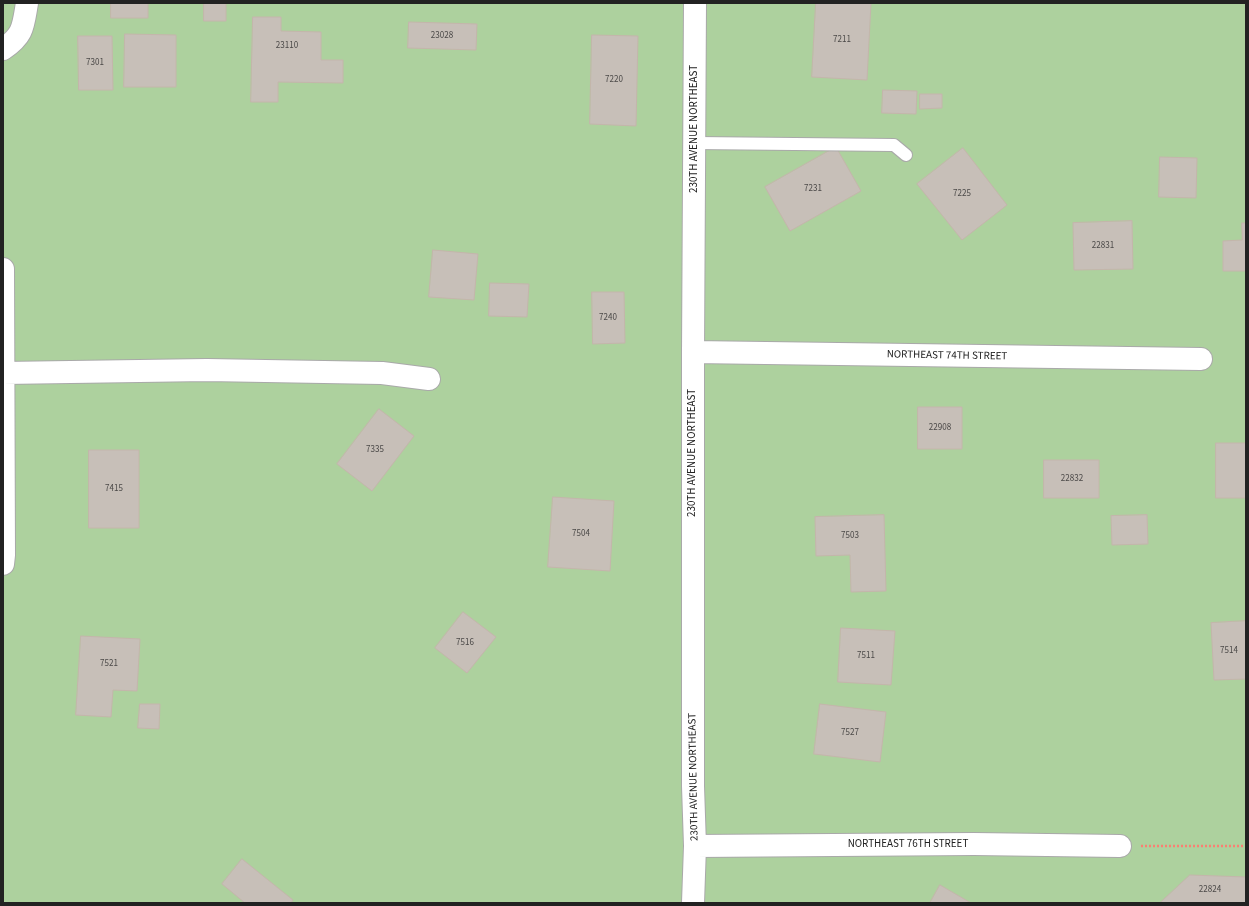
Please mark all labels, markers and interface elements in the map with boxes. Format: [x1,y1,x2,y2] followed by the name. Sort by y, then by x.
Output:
[431,31,453,41] house number: 23028
[833,35,851,45] house number: 7211
[276,41,298,51] house number: 23110
[86,58,104,68] house number: 7301
[688,65,702,193] street label: 230TH AVENUE NORTHEAST
[605,75,623,85] house number: 7220
[804,184,822,194] house number: 7231
[953,189,971,199] house number: 7225
[1092,241,1114,251] house number: 22831
[599,313,617,323] house number: 7240
[887,348,1007,364] street label: NORTHEAST 74TH STREET
[686,389,700,517] street label: 230TH AVENUE NORTHEAST
[929,423,951,433] house number: 22908
[366,445,384,455] house number: 7335
[1061,474,1083,484] house number: 22832
[105,484,123,494] house number: 7415
[572,529,590,539] house number: 7504
[841,531,859,541] house number: 7503
[456,638,474,648] house number: 7516
[1220,646,1238,656] house number: 7514
[857,651,875,661] house number: 7511
[100,659,118,669] house number: 7521
[686,713,702,841] street label: 230TH AVENUE NORTHEAST
[841,728,859,738] house number: 7527
[848,838,968,852] street label: NORTHEAST 76TH STREET
[1199,885,1221,895] house number: 22824

